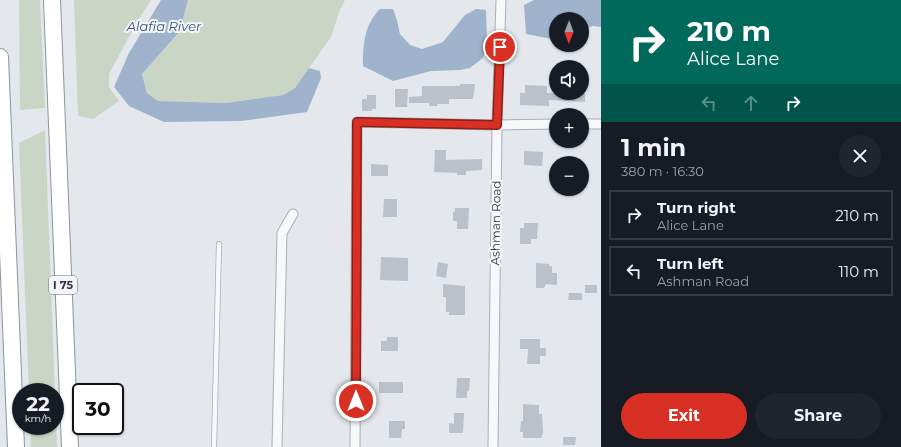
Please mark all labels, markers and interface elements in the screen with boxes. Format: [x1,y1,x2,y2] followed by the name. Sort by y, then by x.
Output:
[549,12,589,52] north arrow
[549,12,589,196] map controls
[687,14,771,48] text: 210 m
[621,16,673,68] icon: right
[126,18,202,34] water label: Alafia River
[483,30,517,64] pin
[489,36,511,58] icon: arrive
[687,48,779,70] text: Alice Lane
[549,60,589,100] button: sound
[698,92,720,114] icon: left
[740,92,762,114] icon: ahead
[782,92,804,114] icon: right
[549,108,589,148] button: +
[621,133,686,162] text: 1 min
[839,135,881,177] button: close
[549,156,589,196] button: −
[621,163,704,179] text: 380 m · 16:30
[487,180,504,266] street label: Ashman Road
[657,198,736,217] text: Turn right
[623,204,645,226] icon: right
[835,206,879,225] text: 210 m
[657,217,724,233] text: Alice Lane
[657,254,724,273] text: Turn left
[623,260,645,282] icon: left
[838,262,879,281] text: 110 m
[657,273,749,289] text: Ashman Road
[49,276,77,294] road number: I 75
[335,380,377,422] position arrow
[72,383,124,435] speed limit sign: 30
[26,392,50,416] text: 22
[621,393,747,439] button: Exit
[755,393,881,439] button: Share
[25,412,51,425] text: km/h

